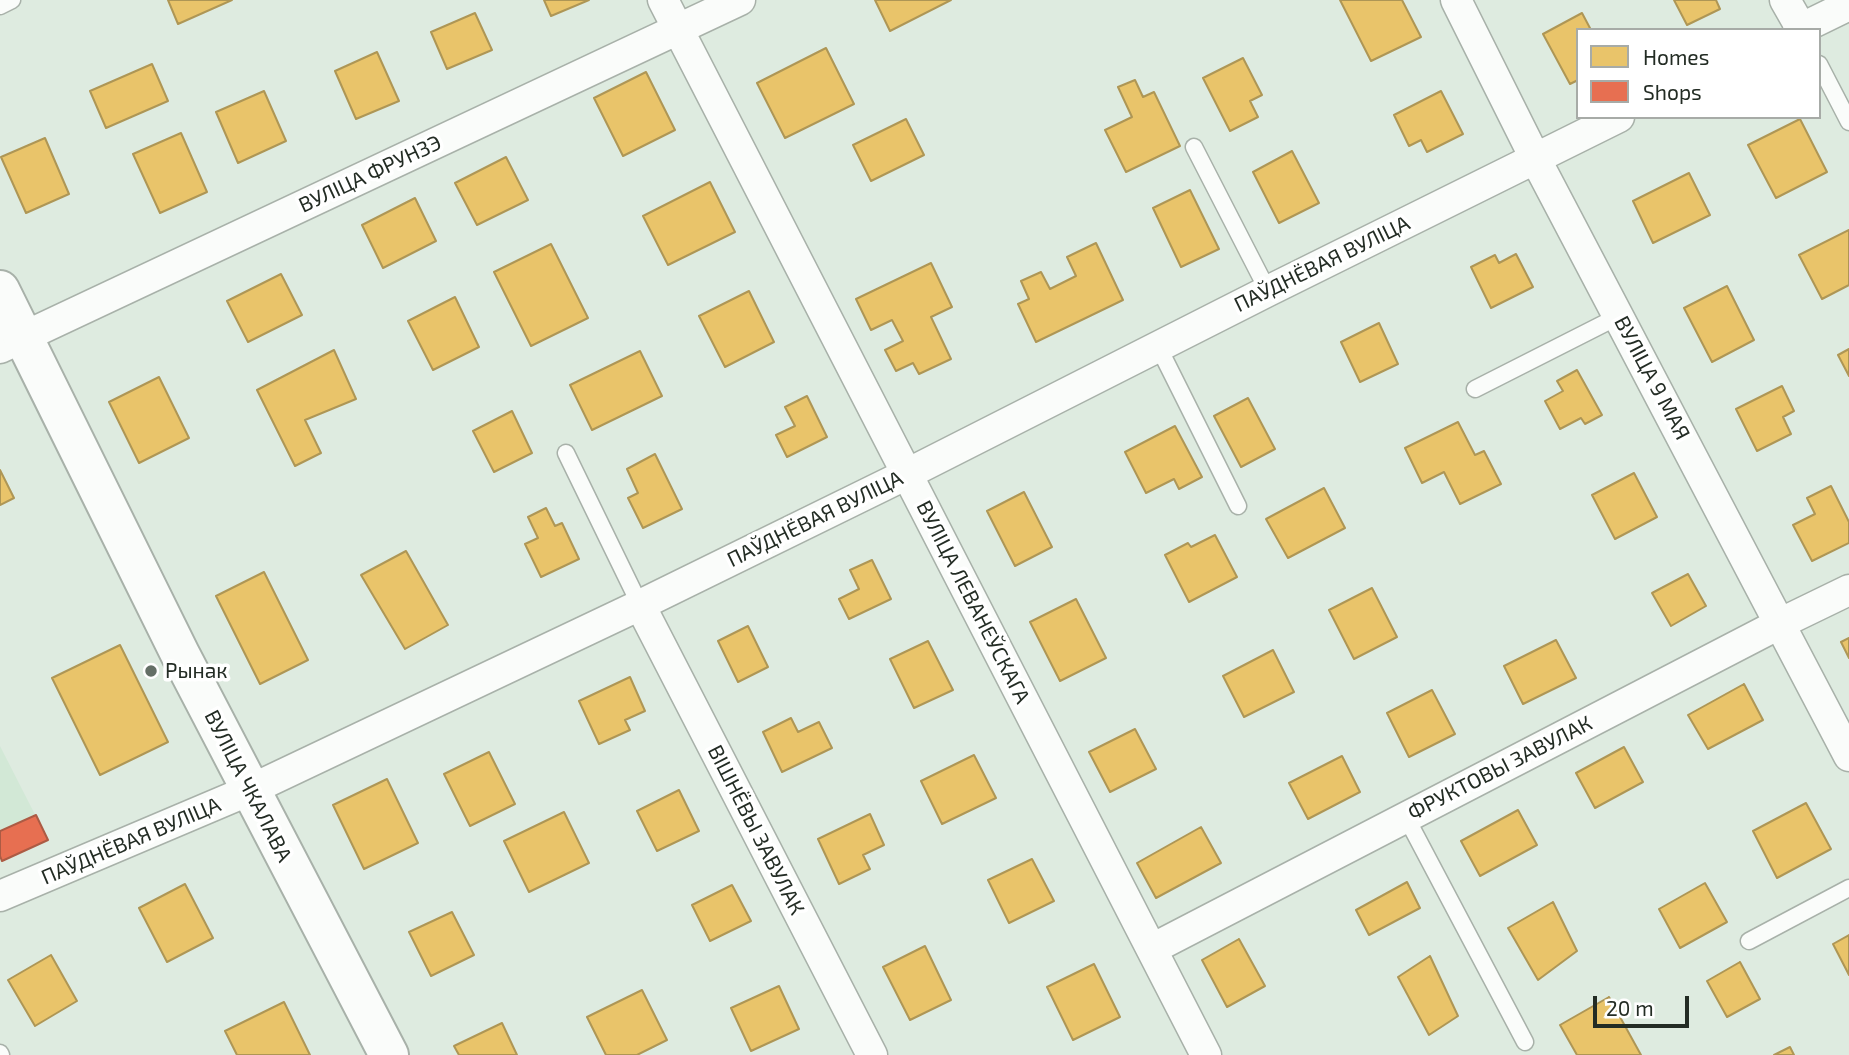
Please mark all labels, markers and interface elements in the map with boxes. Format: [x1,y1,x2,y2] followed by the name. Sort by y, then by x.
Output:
[1576,28,1821,119] legend
[1643,44,1709,69] text: Homes
[1643,79,1702,104] text: Shops
[295,130,445,218] street label: ВУЛІЦА ФРУНЗЭ
[1230,211,1414,317] street label: ПАЎДНЁВАЯ ВУЛІЦА
[1609,312,1695,444] street label: ВУЛІЦА 9 МАЯ
[723,466,907,572] street label: ПАЎДНЁВАЯ ВУЛІЦА
[911,496,1035,708] street label: ВУЛІЦА ЛЕВАНЕЎСКАГА
[165,658,228,684] place label: Рынак
[143,663,159,679] marker: Рынак
[199,706,297,866] street label: ВУЛІЦА ЧКАЛАВА
[1404,711,1596,825] street label: ФРУКТОВЫ ЗАВУЛАК
[702,741,810,919] street label: ВІШНЁВЫ ЗАВУЛАК
[38,792,224,890] street label: ПАЎДНЁВАЯ ВУЛІЦА
[1597,982,1693,1026] scale bar
[1606,995,1654,1020] text: 20 m

